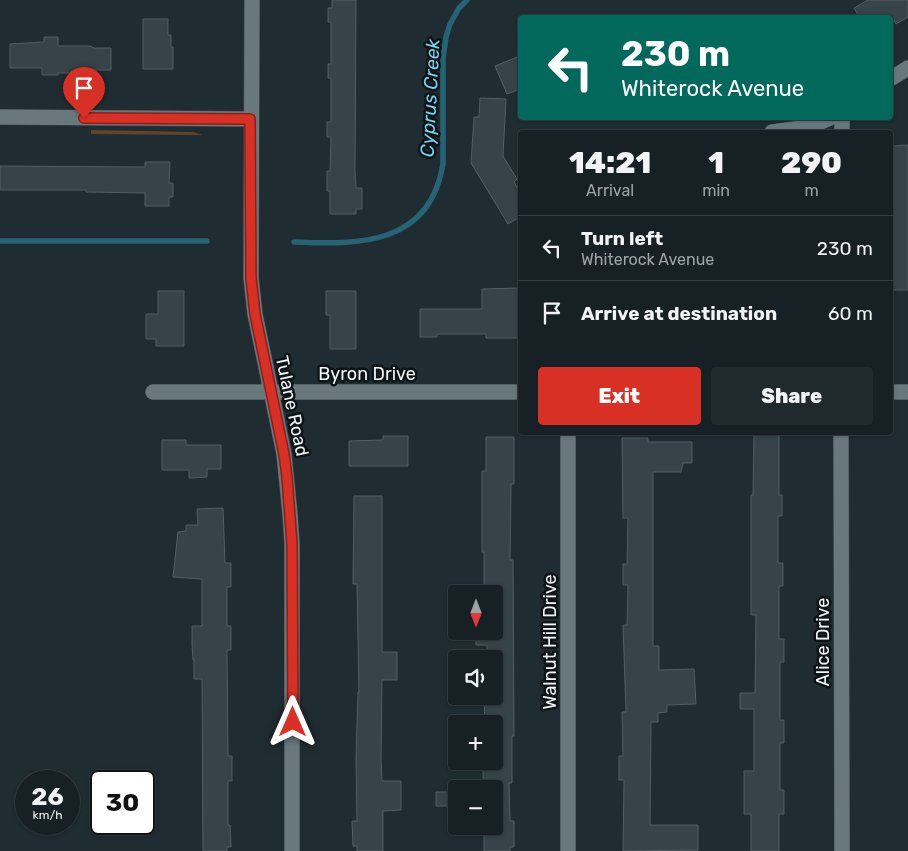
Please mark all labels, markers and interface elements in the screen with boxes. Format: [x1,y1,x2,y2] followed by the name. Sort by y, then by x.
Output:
[621,33,730,75] text: 230 m
[538,35,603,100] icon: left
[415,38,445,158] water label: Cyprus Creek
[63,67,105,118] pin
[70,74,98,102] icon: arrive
[621,75,804,102] text: Whiterock Avenue
[569,145,651,181] text: 14:21
[708,145,724,181] text: 1
[781,145,842,181] text: 290
[586,181,634,200] text: Arrival
[702,181,730,200] text: min
[804,181,819,200] text: m
[581,227,663,250] text: Turn left
[538,234,566,262] icon: left
[817,237,873,260] text: 230 m
[581,250,714,269] text: Whiterock Avenue
[538,299,566,327] icon: arrive
[581,302,777,325] text: Arrive at destination
[828,302,873,325] text: 60 m
[271,354,313,458] street label: Tulane Road
[318,363,416,385] street label: Byron Drive
[538,367,701,425] button: Exit
[711,367,873,425] button: Share
[539,574,561,710] street label: Walnut Hill Drive
[448,585,502,640] north arrow
[448,585,503,835] map controls
[812,598,834,686] street label: Alice Drive
[448,650,503,705] button: sound
[266,695,318,747] position arrow
[448,715,503,770] button: +
[90,770,155,835] speed limit sign: 30
[448,780,503,835] button: −
[31,782,64,811] text: 26
[33,808,62,822] text: km/h

